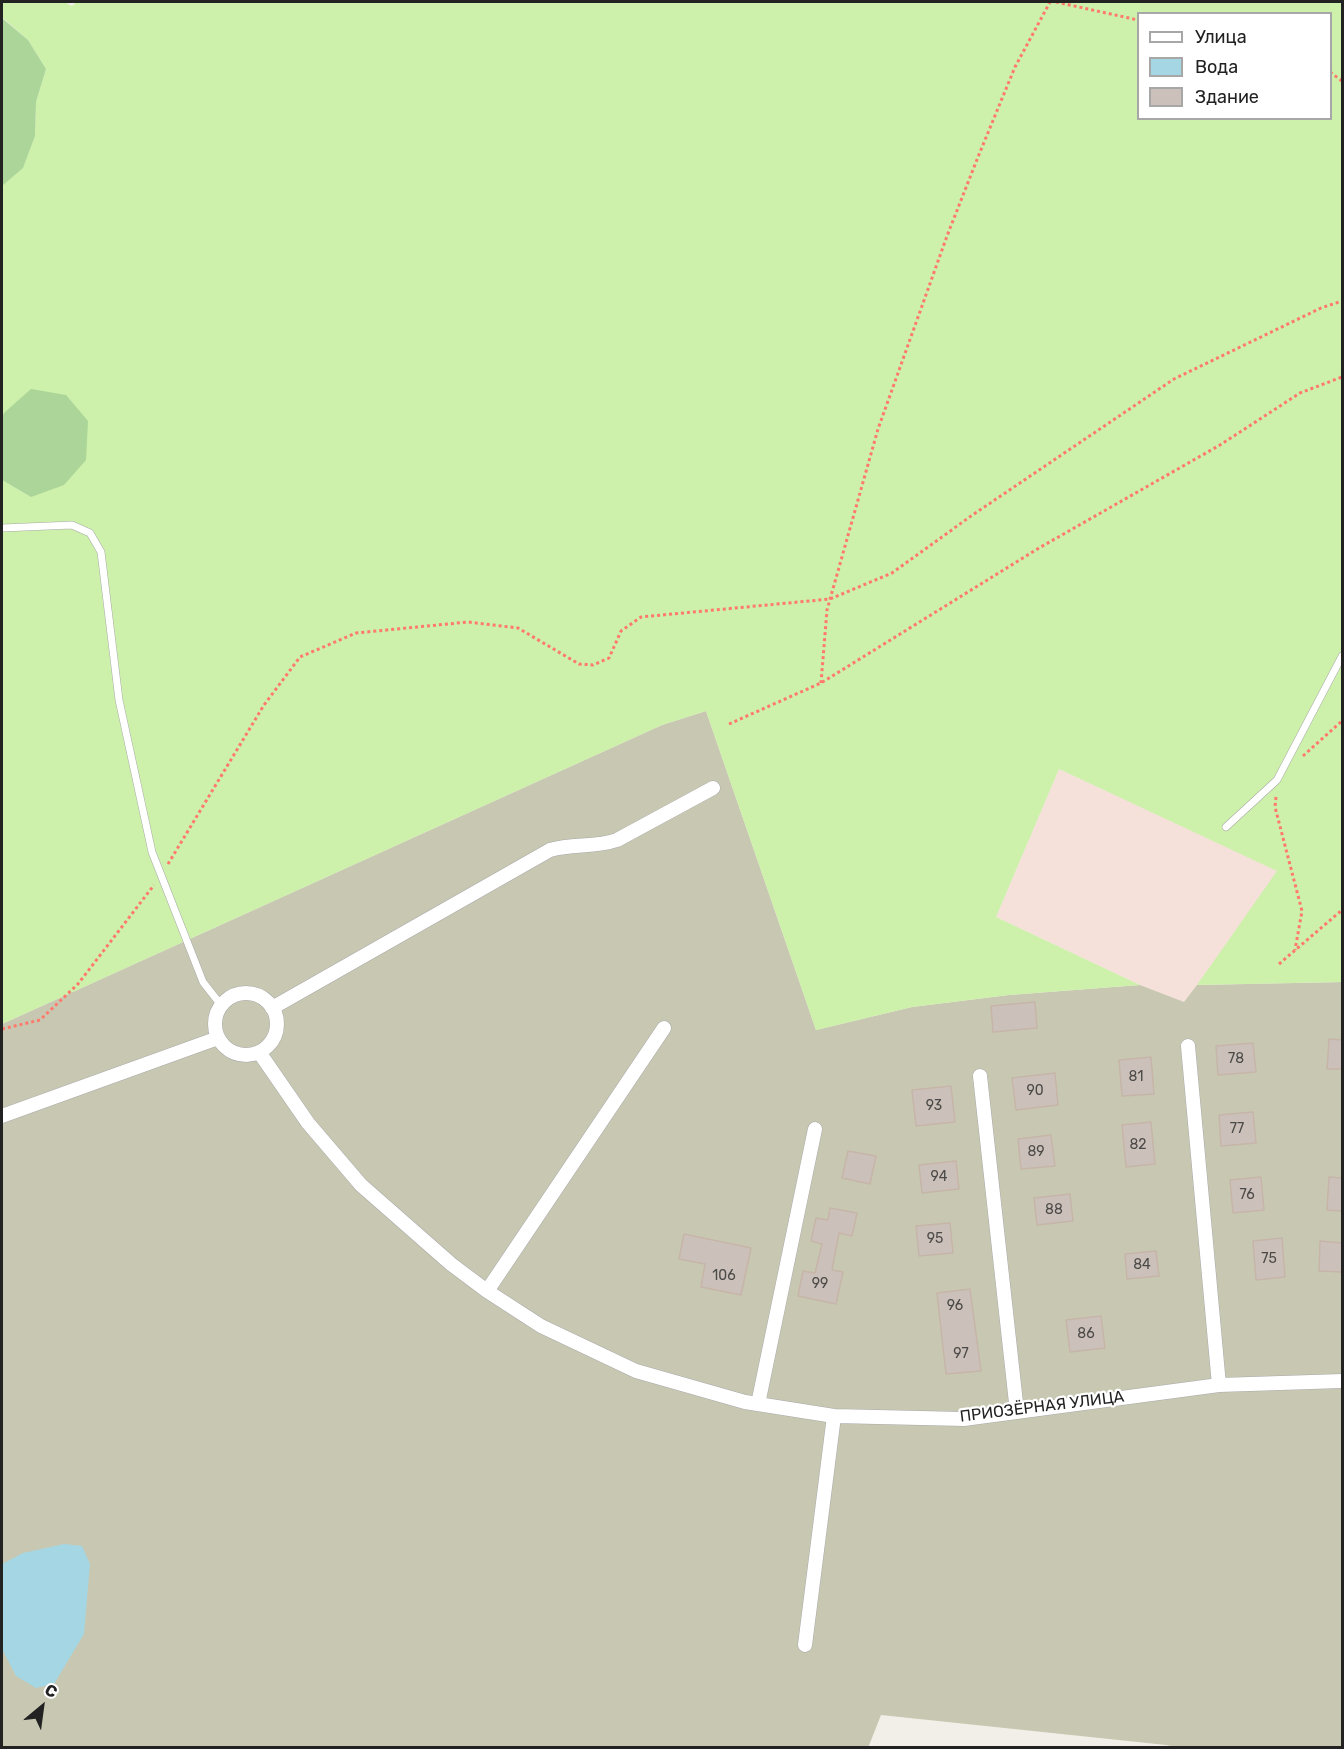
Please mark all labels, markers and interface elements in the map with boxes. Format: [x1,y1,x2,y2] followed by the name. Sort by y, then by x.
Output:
[1137,12,1332,120] legend
[1195,26,1247,48] text: Улица
[1195,56,1238,78] text: Вода
[1195,86,1259,108] text: Здание
[1228,1051,1244,1067] house number: 78
[1129,1069,1143,1085] house number: 81
[1026,1083,1044,1099] house number: 90
[926,1098,942,1114] house number: 93
[1230,1121,1244,1137] house number: 77
[1129,1137,1147,1153] house number: 82
[1027,1144,1045,1160] house number: 89
[931,1169,947,1185] house number: 94
[1239,1187,1255,1203] house number: 76
[1045,1202,1063,1218] house number: 88
[927,1231,943,1247] house number: 95
[1261,1251,1277,1267] house number: 75
[1133,1257,1151,1273] house number: 84
[712,1268,736,1284] house number: 106
[812,1276,828,1292] house number: 99
[947,1298,963,1314] house number: 96
[1077,1326,1095,1342] house number: 86
[953,1346,969,1362] house number: 97
[959,1387,1125,1427] street label: ПРИОЗЁРНАЯ УЛИЦА
[12,1677,72,1737] north arrow
[41,1680,60,1702] text: С

